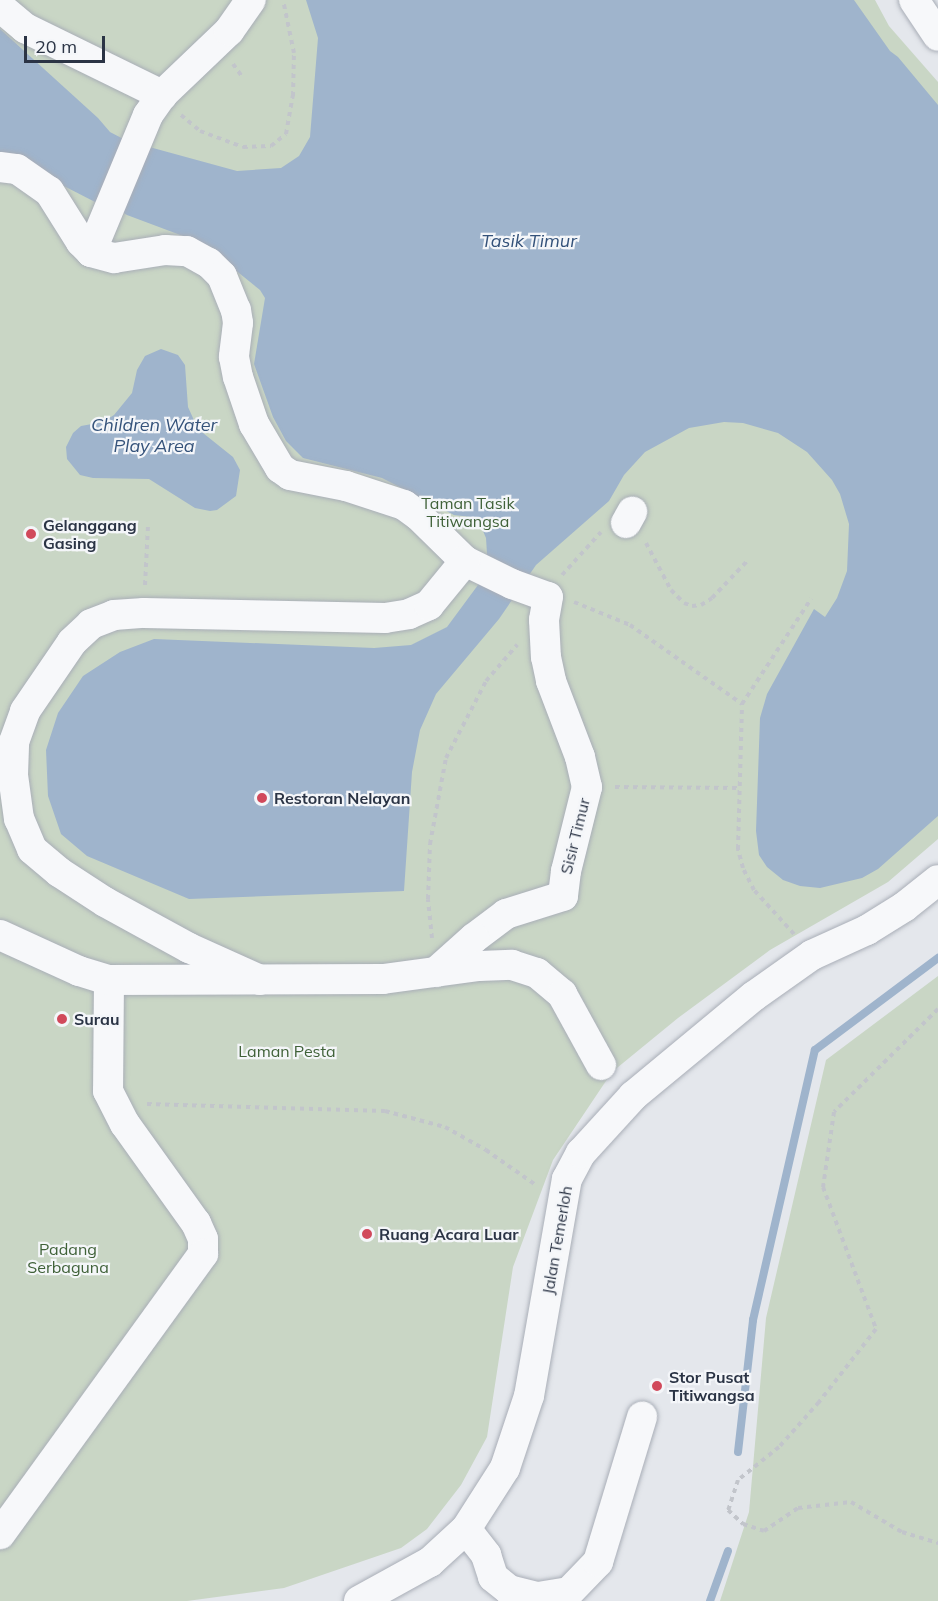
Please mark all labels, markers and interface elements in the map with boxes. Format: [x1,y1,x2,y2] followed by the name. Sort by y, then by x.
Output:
[27,24,108,62] scale bar
[35,35,77,58] text: 20 m
[481,230,577,252] water label: Tasik Timur
[91,415,217,458] water label: Children Water Play Area
[421,493,515,531] park label: Taman Tasik Titiwangsa
[43,515,137,553] place label: Gelanggang Gasing
[24,527,38,541] marker: Gelanggang Gasing
[274,788,410,808] place label: Restoran Nelayan
[255,791,269,805] marker: Restoran Nelayan
[556,796,594,876] street label: Sisir Timur
[74,1009,120,1029] place label: Surau
[55,1012,69,1026] marker: Surau
[238,1041,336,1061] park label: Laman Pesta
[538,1184,576,1296] street label: Jalan Temerloh
[379,1224,519,1244] place label: Ruang Acara Luar
[360,1227,374,1241] marker: Ruang Acara Luar
[27,1239,109,1277] park label: Padang Serbaguna
[669,1367,755,1405] place label: Stor Pusat Titiwangsa
[650,1379,664,1393] marker: Stor Pusat Titiwangsa

